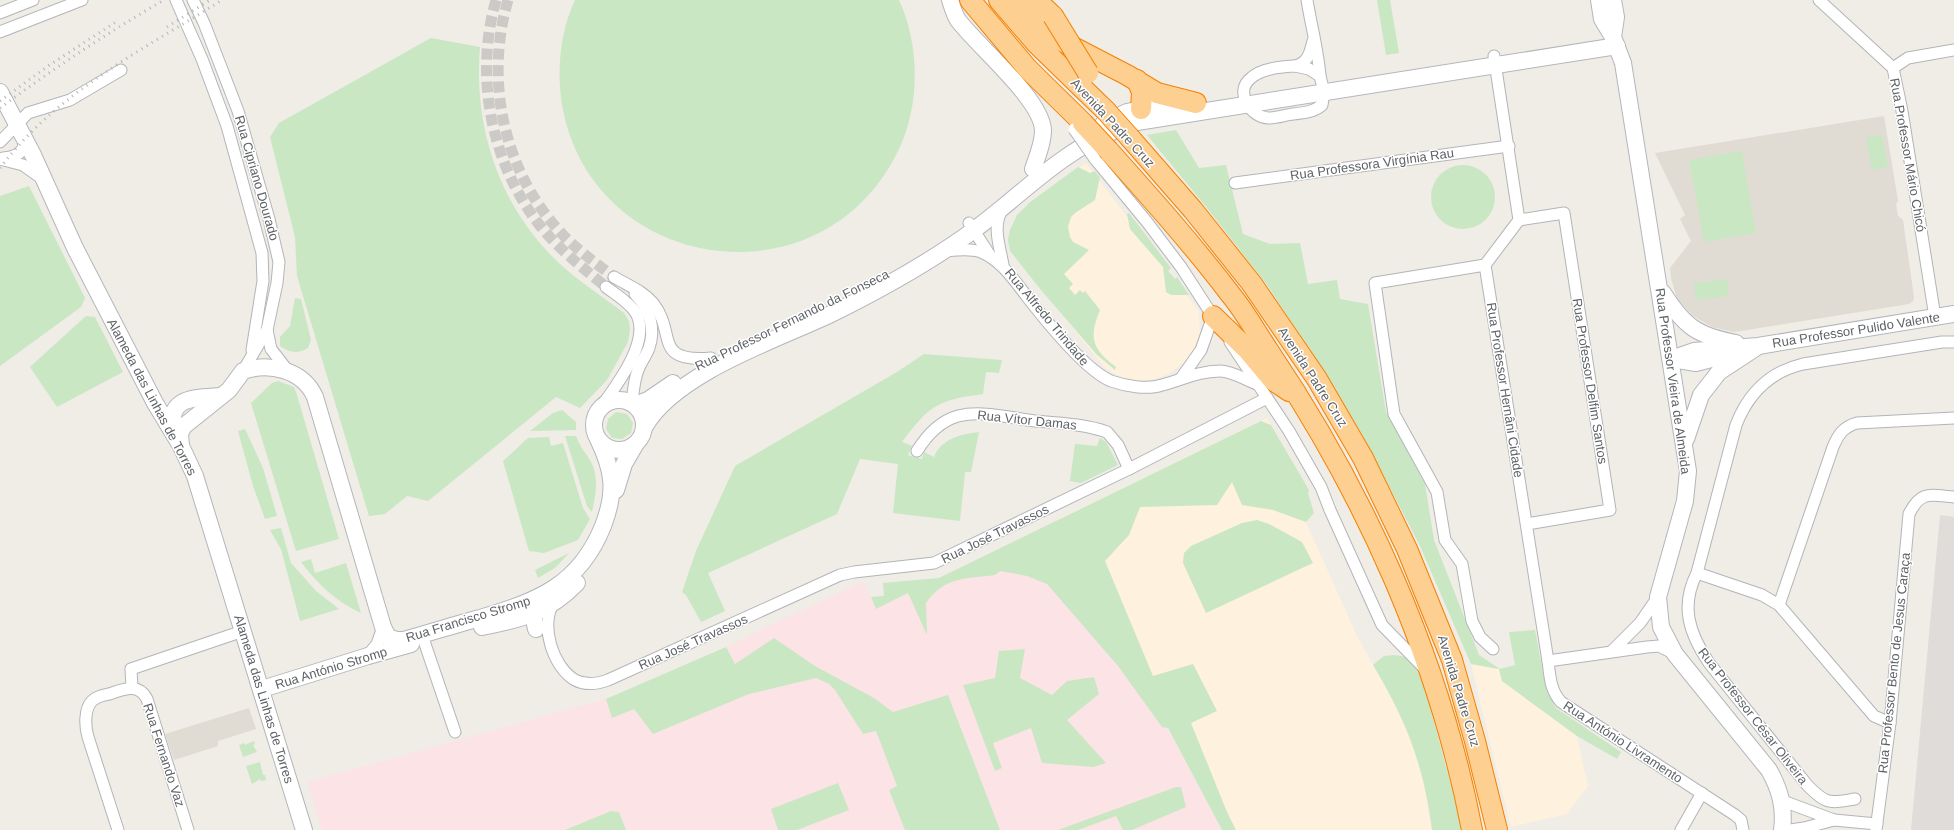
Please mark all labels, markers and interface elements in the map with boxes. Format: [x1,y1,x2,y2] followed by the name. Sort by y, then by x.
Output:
[1068,75,1158,171] street label: Avenida Padre Cruz
[1887,77,1929,233] street label: Rua Professor Mário Chicó
[232,114,282,242] street label: Rua Cipriano Dourado
[1289,145,1455,183] street label: Rua Professora Virgínia Rau
[1002,265,1092,369] street label: Rua Alfredo Trindade
[693,266,892,374] street label: Rua Professor Fernando da Fonseca
[1653,287,1694,476] street label: Rua Professor Vieira de Almeida
[1569,297,1611,465] street label: Rua Professor Delfim Santos
[1484,301,1526,479] street label: Rua Professor Hernâni Cidade
[1771,309,1941,351] street label: Rua Professor Pulido Valente
[104,316,200,478] street label: Alameda das Linhas de Torres
[1275,324,1351,430] street label: Avenida Padre Cruz
[977,407,1078,433] street label: Rua Vítor Damas
[939,501,1052,567] street label: Rua José Travassos
[1875,551,1913,774] street label: Rua Professor Bento de Jesus Caraça
[404,593,532,645] street label: Rua Francisco Stromp
[636,611,750,673] street label: Rua José Travassos
[231,613,297,786] street label: Alameda das Linhas de Torres
[1435,633,1483,749] street label: Avenida Padre Cruz
[273,644,389,692] street label: Rua António Stromp
[1695,645,1811,788] street label: Rua Professor César Oliveira
[1561,698,1685,786] street label: Rua António Livramento
[140,701,188,809] street label: Rua Fernando Vaz

